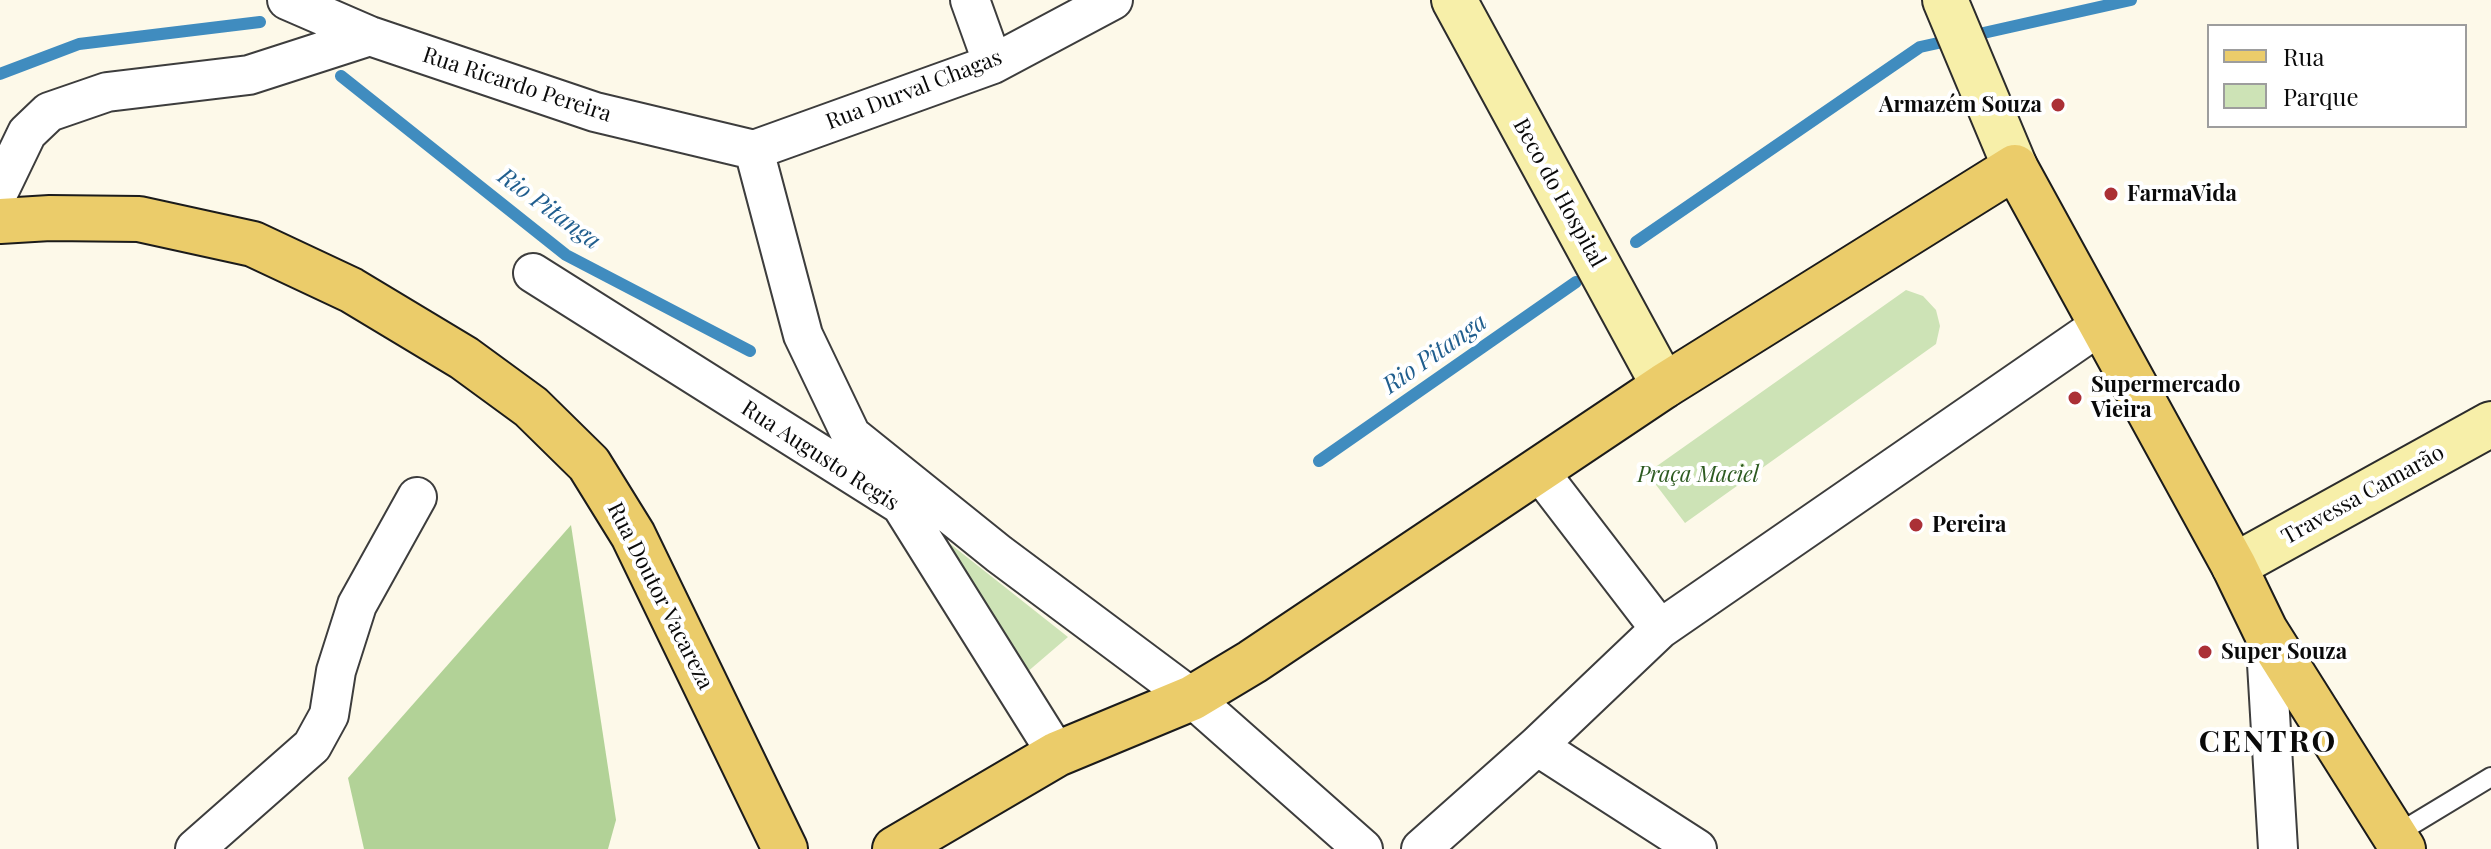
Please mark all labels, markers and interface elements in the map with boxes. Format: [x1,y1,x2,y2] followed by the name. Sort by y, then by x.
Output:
[2207,24,2467,128] legend
[2283,40,2324,72] text: Rua
[419,42,615,128] street label: Rua Ricardo Pereira
[822,44,1006,136] street label: Rua Durval Chagas
[2283,80,2359,112] text: Parque
[1879,92,2042,118] place label: Armazém Souza
[2049,96,2067,114] marker: Armazém Souza
[1507,114,1611,272] street label: Beco do Hospital
[492,162,606,256] water label: Rio Pitanga
[2127,181,2237,207] place label: FarmaVida
[2102,185,2120,203] marker: FarmaVida
[1378,308,1492,400] water label: Rio Pitanga
[2091,372,2240,424] place label: Supermercado Vieira
[2066,389,2084,407] marker: Supermercado Vieira
[736,395,904,517] street label: Rua Augusto Regis
[2277,439,2449,551] street label: Travessa Camarão
[1637,462,1759,488] park label: Praça Maciel
[601,498,719,694] street label: Rua Doutor Vacareza
[1932,512,2006,538] place label: Pereira
[1907,516,1925,534] marker: Pereira
[2221,639,2347,665] place label: Super Souza
[2196,643,2214,661] marker: Super Souza
[2199,725,2337,761] district label: CENTRO

